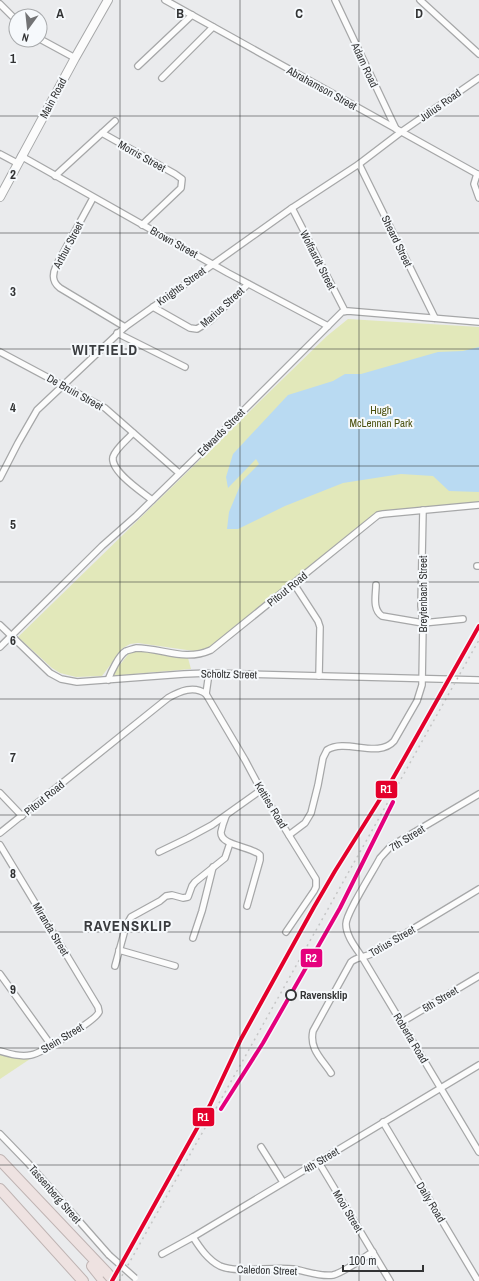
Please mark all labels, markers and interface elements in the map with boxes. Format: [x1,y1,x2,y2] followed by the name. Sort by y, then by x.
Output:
[56,5,64,22] text: A
[176,5,184,22] text: B
[295,5,303,22] text: C
[415,5,423,22] text: D
[8,8,48,48] north arrow
[20,30,30,45] text: N
[348,40,381,90] street label: Adam Road
[10,50,16,67] text: 1
[284,63,360,113] street label: Abrahamson Street
[36,75,70,121] street label: Main Road
[416,86,464,124] street label: Julius Road
[116,137,169,175] street label: Morris Street
[10,166,16,183] text: 2
[379,213,416,270] street label: Sheard Street
[49,219,86,272] street label: Arthur Street
[148,223,201,261] street label: Brown Street
[297,228,339,293] street label: Wolfaardt Street
[154,263,209,308] street label: Knights Street
[10,283,16,300] text: 3
[197,283,247,330] street label: Marius Street
[72,339,138,360] district label: WITFIELD
[44,371,106,413] street label: De Bruin Street
[10,399,16,416] text: 4
[349,403,413,430] park label: Hugh McLennan Park
[194,405,248,459] street label: Edwards Street
[10,516,16,533] text: 5
[416,555,430,633] street label: Breytenbach Street
[264,569,310,609] street label: Pitout Road
[10,632,16,649] text: 6
[201,667,258,681] street label: Scholtz Street
[10,749,16,766] text: 7
[21,778,67,818] street label: Pitout Road
[252,779,290,831] street label: Ketties Road
[375,780,398,799] line badge: R1
[380,782,392,796] text: R1
[387,821,428,854] street label: 7th Street
[10,865,16,882] text: 8
[30,900,73,959] street label: Miranda Street
[84,915,172,936] district label: RAVENSKLIP
[367,922,418,960] street label: Totius Street
[300,948,323,968] line badge: R2
[305,951,317,965] text: R2
[10,981,16,998] text: 9
[420,983,461,1015] street label: 5th Street
[300,988,348,1002] place label: Ravensklip
[285,989,297,1001] marker: Ravensklip
[391,1010,431,1066] street label: Roberta Road
[38,1019,86,1056] street label: Stein Street
[192,1107,215,1127] line badge: R1
[197,1110,209,1124] text: R1
[301,1144,342,1176] street label: 4th Street
[26,1162,85,1227] street label: Tassenberg Street
[414,1179,448,1225] street label: Daily Road
[330,1187,366,1235] street label: Mooi Street
[343,1247,423,1273] scale bar
[349,1253,376,1269] text: 100 m
[237,1262,298,1278] street label: Caledon Street

